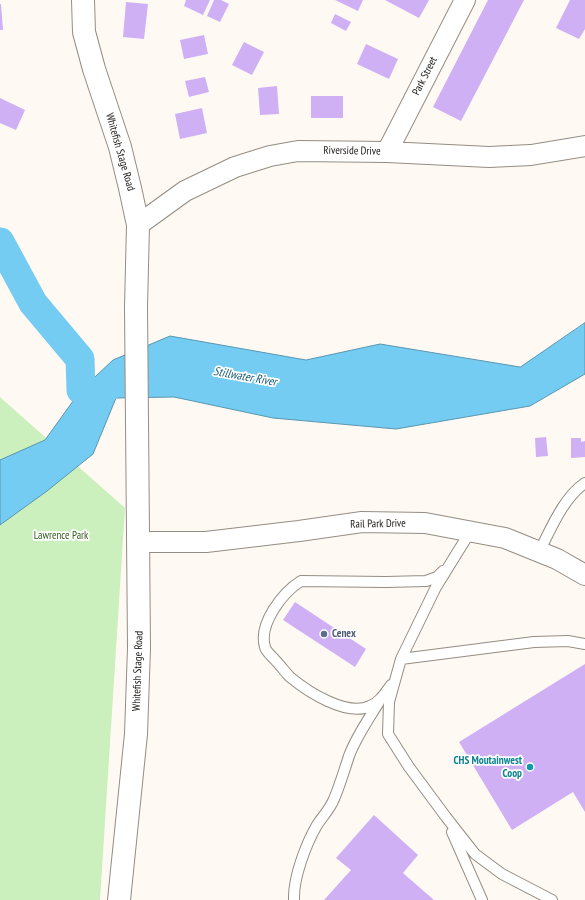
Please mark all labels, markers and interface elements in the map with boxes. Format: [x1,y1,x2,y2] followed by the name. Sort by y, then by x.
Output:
[410,55,440,97] street label: Park Street
[103,112,137,192] street label: Whitefish Stage Road
[323,144,381,158] street label: Riverside Drive
[212,364,278,390] water label: Stillwater River
[350,517,406,531] street label: Rail Park Drive
[34,529,88,543] park label: Lawrence Park
[332,627,356,641] place label: Cenex
[319,629,329,639] marker: Cenex
[130,631,146,711] street label: Whitefish Stage Road
[454,754,522,780] place label: CHS Moutainwest Coop
[525,762,535,772] marker: CHS Moutainwest Coop

